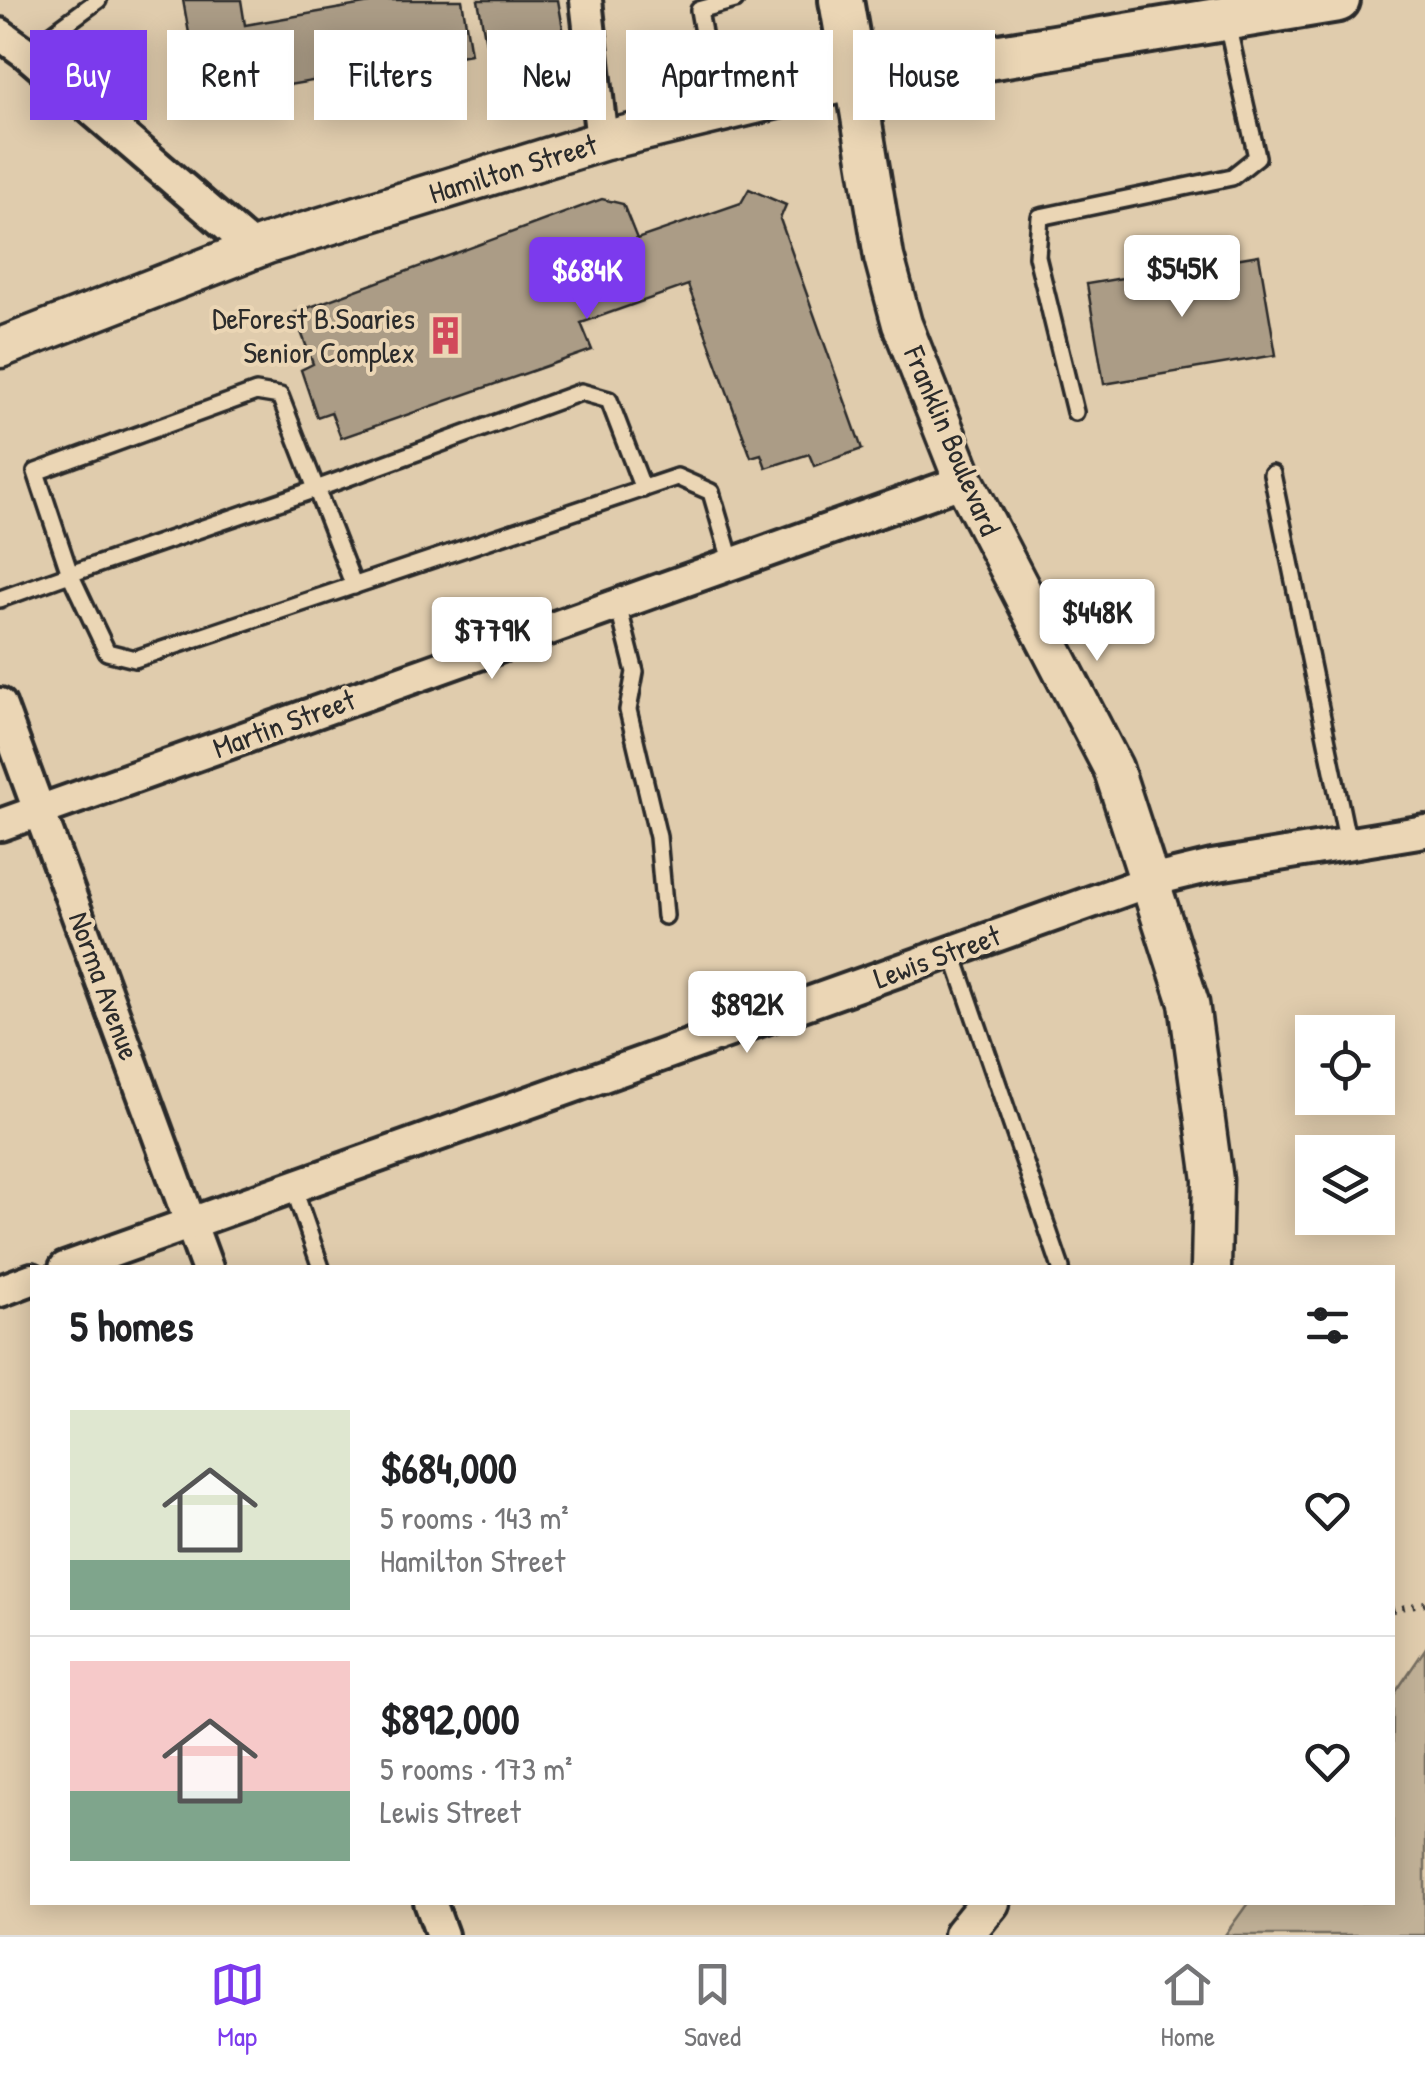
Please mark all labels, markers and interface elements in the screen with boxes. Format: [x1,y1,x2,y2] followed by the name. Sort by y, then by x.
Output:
[30,30,147,120] chip: Buy
[167,30,294,120] chip: Rent
[314,30,467,120] chip: Filters
[487,30,606,120] chip: New
[626,30,833,120] chip: Apartment
[853,30,995,120] chip: House
[424,123,602,213] street label: Hamilton Street
[1112,235,1252,320] pin: $545K
[517,237,657,322] pin: $684K
[1146,246,1218,289] text: $545K
[551,248,623,291] text: $684K
[212,298,415,372] place label: DeForest B.Soaries Senior Complex
[424,315,466,357] building icon: DeForest B.Soaries Senior Complex
[895,339,1011,542] street label: Franklin Boulevard
[1027,579,1167,664] pin: $448K
[1062,590,1132,633] text: $448K
[422,597,562,682] pin: $779K
[454,608,530,651] text: $779K
[207,679,361,767] street label: Martin Street
[60,906,150,1065] street label: Norma Avenue
[868,914,1006,997] street label: Lewis Street
[677,971,817,1056] pin: $892K
[710,982,784,1025] text: $892K
[1295,1015,1395,1235] map controls
[1295,1015,1395,1115] button: locate
[1295,1135,1395,1235] button: layers
[70,1297,193,1354] text: 5 homes
[1300,1298,1355,1353] icon: filters
[380,1439,517,1496] text: $684,000
[150,1450,270,1570] icon: home
[1300,1483,1355,1538] icon: heart
[380,1496,569,1539] text: 5 rooms · 143 m²
[380,1539,565,1582] text: Hamilton Street
[380,1690,519,1747] text: $892,000
[150,1701,270,1821] icon: home
[1300,1734,1355,1789] icon: heart
[380,1747,572,1790] text: 5 rooms · 173 m²
[380,1790,521,1833] text: Lewis Street
[210,1957,265,2055] tab: Map
[684,1957,741,2055] tab: Saved
[1160,1957,1215,2055] tab: Home

